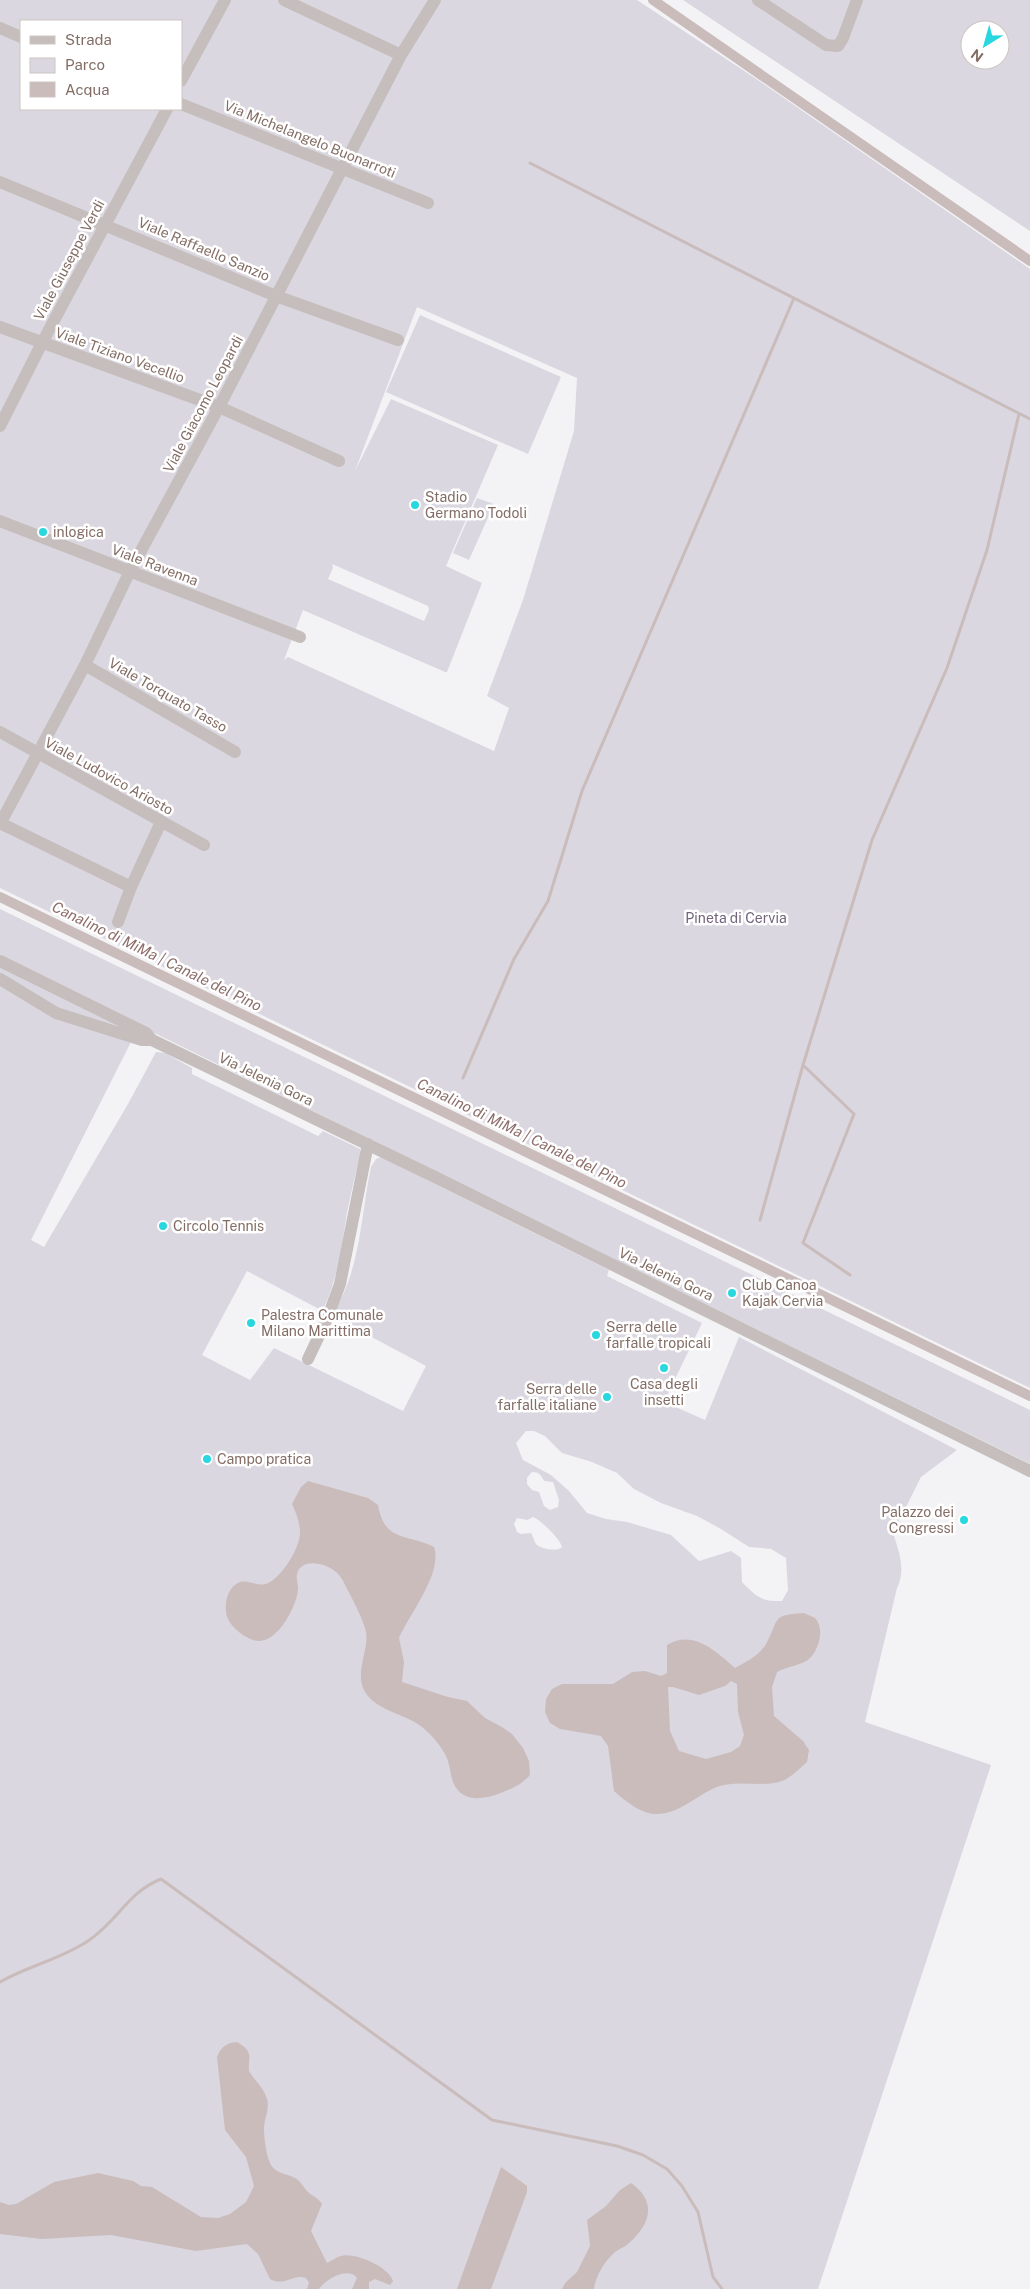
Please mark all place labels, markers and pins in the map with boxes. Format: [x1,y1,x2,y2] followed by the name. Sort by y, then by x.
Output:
[425,489,527,521] place label: Stadio Germano Todoli
[409,499,421,511] marker: Stadio Germano Todoli
[53,524,104,540] place label: inlogica
[37,526,49,538] marker: inlogica
[173,1218,264,1234] place label: Circolo Tennis
[157,1220,169,1232] marker: Circolo Tennis
[742,1277,823,1309] place label: Club Canoa Kajak Cervia
[726,1287,738,1299] marker: Club Canoa Kajak Cervia
[261,1307,384,1339] place label: Palestra Comunale Milano Marittima
[245,1317,257,1329] marker: Palestra Comunale Milano Marittima
[606,1319,711,1351] place label: Serra delle farfalle tropicali
[590,1329,602,1341] marker: Serra delle farfalle tropicali
[658,1362,670,1374] marker: Casa degli insetti
[630,1376,698,1408] place label: Casa degli insetti
[498,1381,597,1413] place label: Serra delle farfalle italiane
[601,1391,613,1403] marker: Serra delle farfalle italiane
[217,1451,311,1467] place label: Campo pratica
[201,1453,213,1465] marker: Campo pratica
[881,1504,954,1536] place label: Palazzo dei Congressi
[958,1514,970,1526] marker: Palazzo dei Congressi

